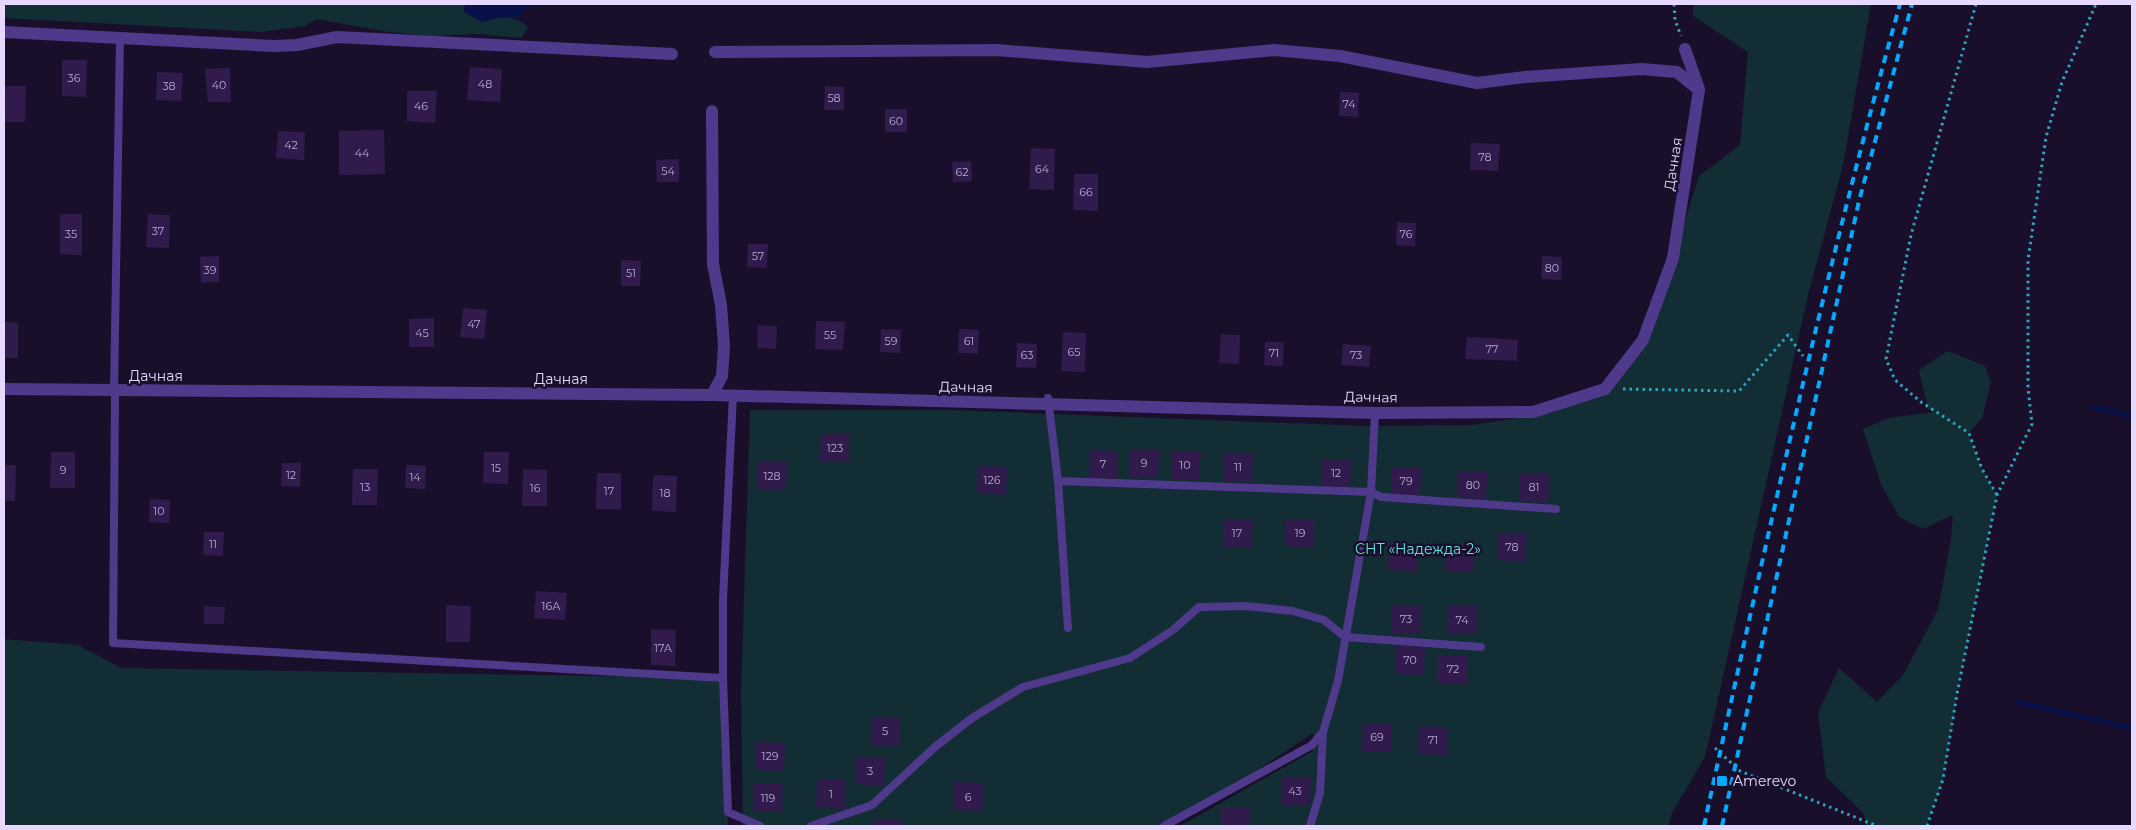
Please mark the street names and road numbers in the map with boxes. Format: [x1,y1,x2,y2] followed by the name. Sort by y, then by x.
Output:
[1660,136,1686,192] street label: Дачная
[129,367,183,385] street label: Дачная
[534,370,588,388] street label: Дачная
[939,378,993,396] street label: Дачная
[1344,388,1398,406] street label: Дачная

